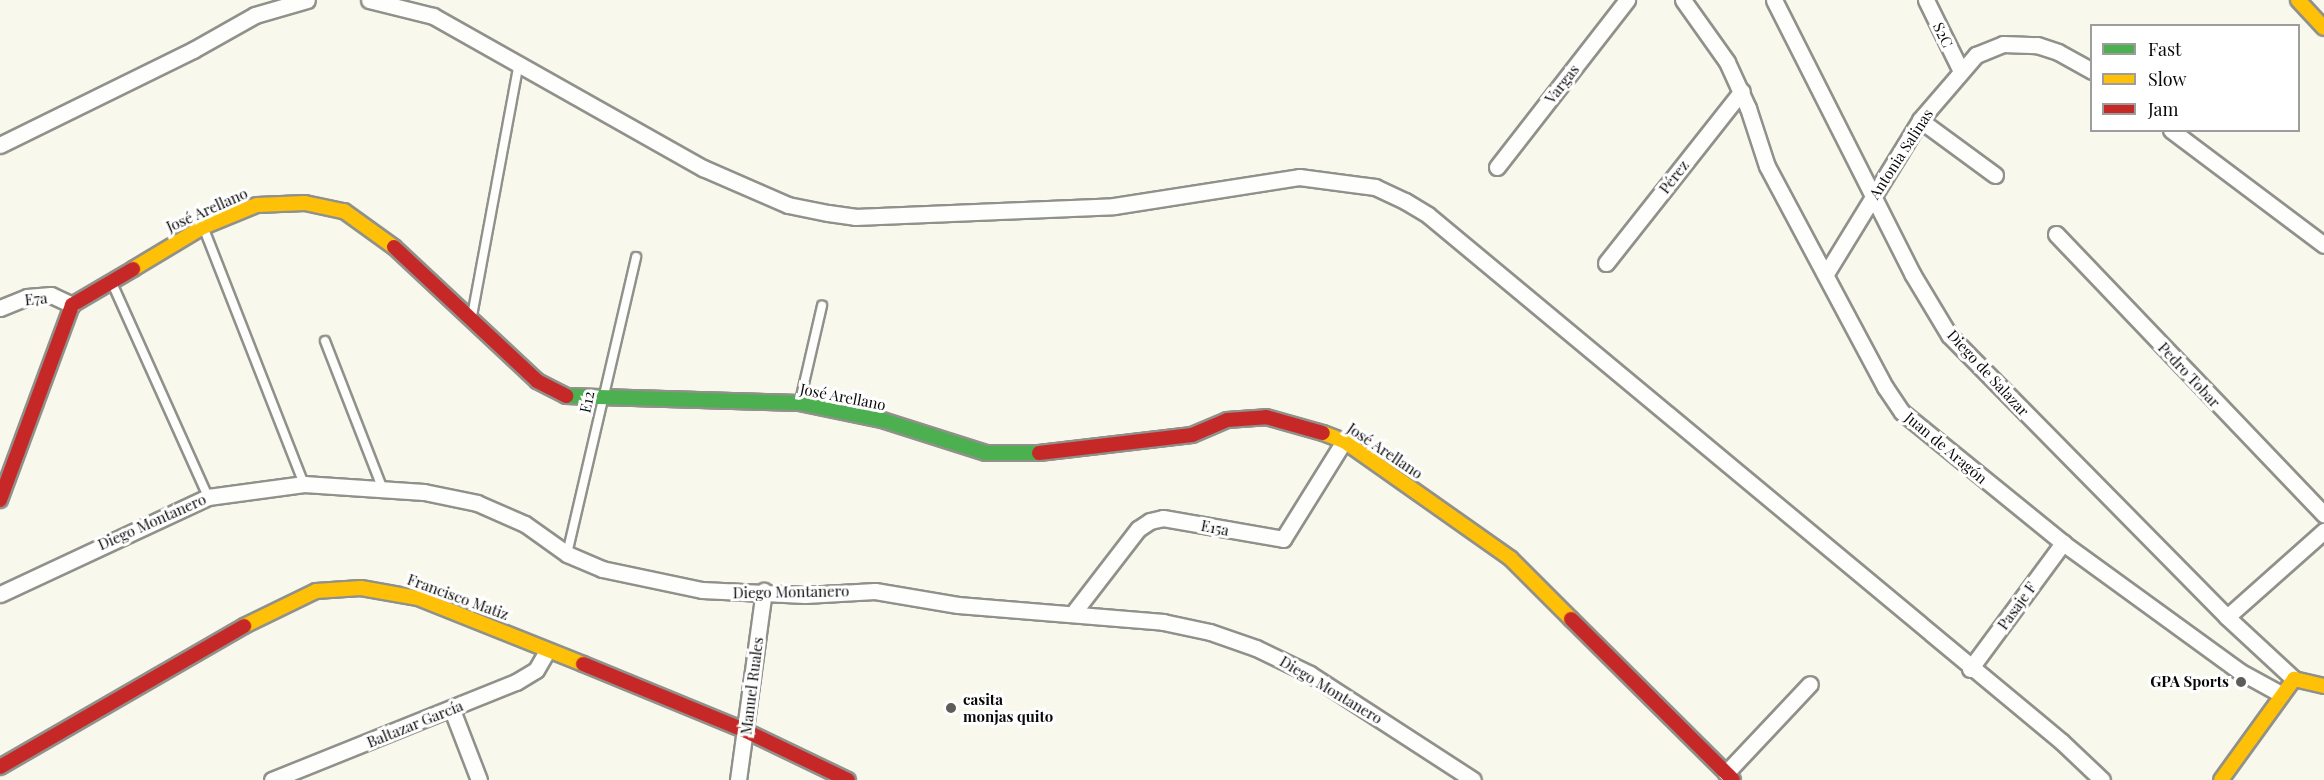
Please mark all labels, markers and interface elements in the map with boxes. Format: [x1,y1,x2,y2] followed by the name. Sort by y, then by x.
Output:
[1929,20,1957,50] street label: S2C
[2090,24,2300,132] legend
[2148,37,2181,61] text: Fast
[1541,61,1583,107] street label: Vargas
[2148,67,2186,91] text: Slow
[2148,97,2178,121] text: Jam
[1865,106,1937,202] street label: Antonia Salinas
[1655,157,1693,197] street label: Pérez
[163,184,251,236] street label: José Arellano
[24,289,48,309] street label: E7a
[1943,326,2033,420] street label: Diego de Salazar
[2154,339,2224,411] street label: Pedro Tobar
[798,380,888,414] street label: José Arellano
[576,389,598,415] street label: E12
[1901,408,1991,488] street label: Juan de Aragón
[1344,419,1426,483] street label: José Arellano
[95,490,209,554] street label: Diego Montanero
[1199,516,1231,540] street label: E15a
[405,570,511,624] street label: Francisco Matiz
[1994,579,2040,633] street label: Pasaje F
[733,582,849,602] street label: Diego Montanero
[737,636,767,736] street label: Manuel Ruales
[1276,652,1386,728] street label: Diego Montanero
[2150,673,2229,691] place label: GPA Sports
[2234,675,2248,689] marker: GPA Sports
[963,690,1053,725] place label: casita monjas quito
[364,696,466,752] street label: Baltazar García
[944,701,958,715] marker: casita monjas quito

